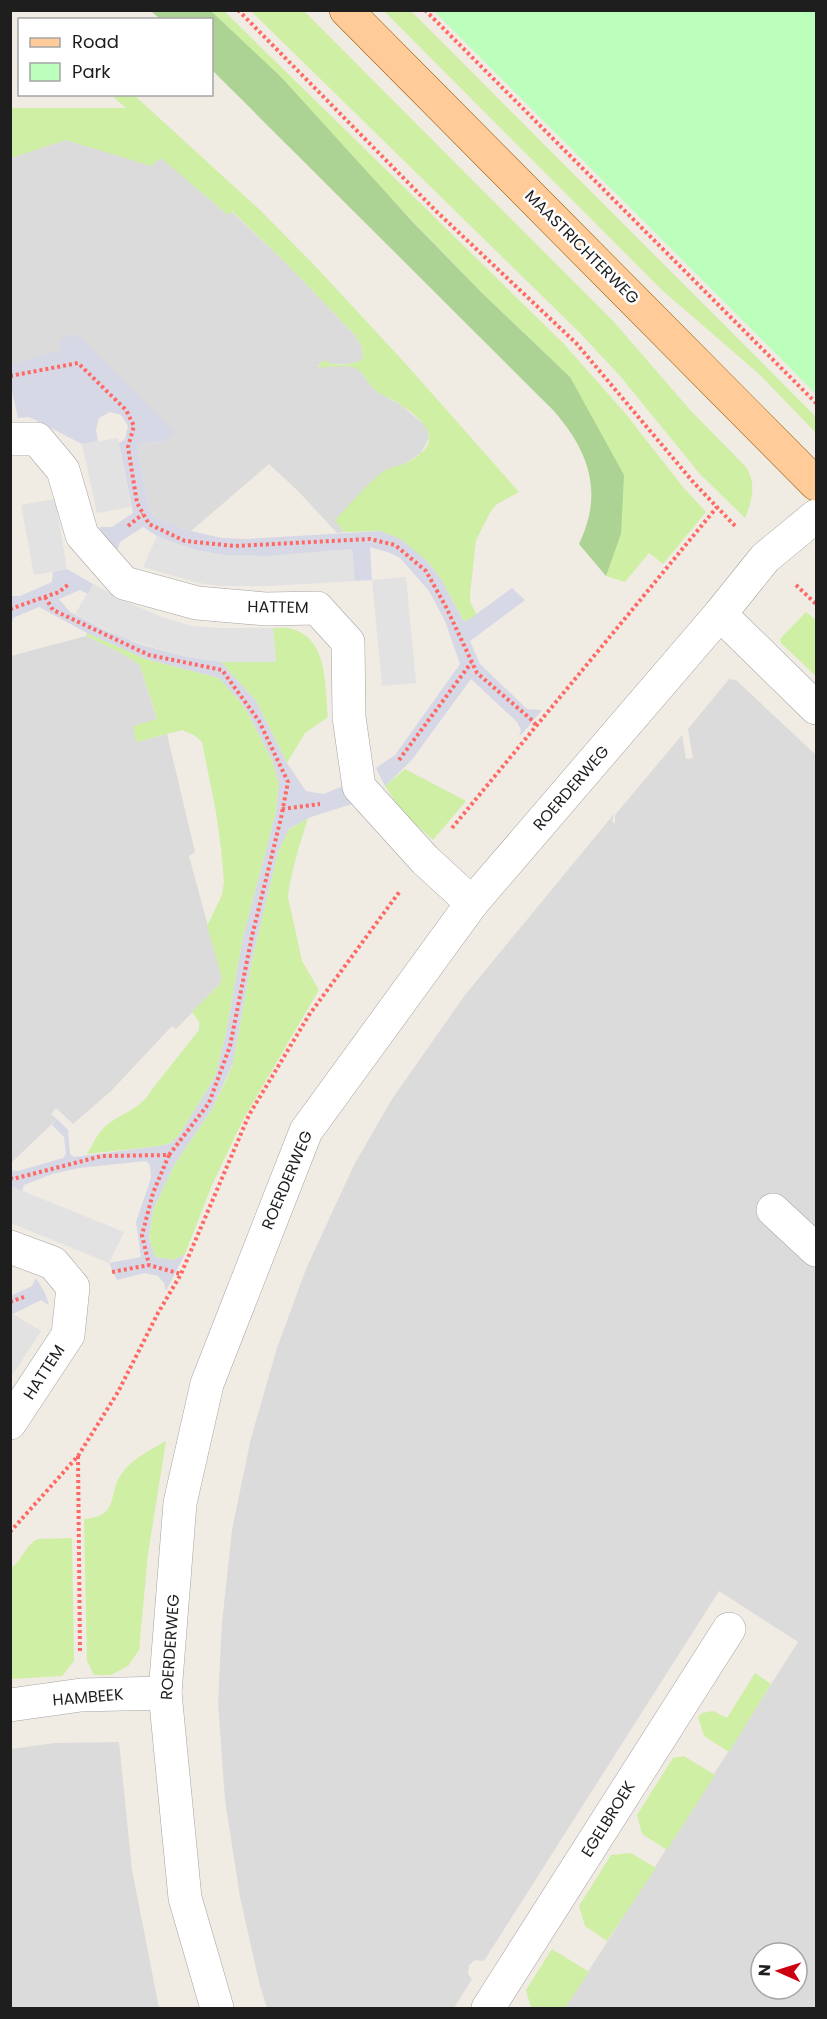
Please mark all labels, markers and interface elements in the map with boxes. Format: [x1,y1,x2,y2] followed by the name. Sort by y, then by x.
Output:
[18,18,213,96] legend
[72,29,119,54] text: Road
[72,59,111,84] text: Park
[520,185,644,309] street label: MAASTRICHTERWEG
[247,595,309,619] street label: HATTEM
[528,741,614,835] street label: ROERDERWEG
[256,1127,318,1233] street label: ROERDERWEG
[18,1340,70,1404] street label: HATTEM
[155,1593,185,1701] street label: ROERDERWEG
[51,1682,125,1712] street label: HAMBEEK
[576,1776,641,1861] street label: EGELBROEK
[749,1941,809,2001] north arrow
[753,1964,776,1977] text: N

